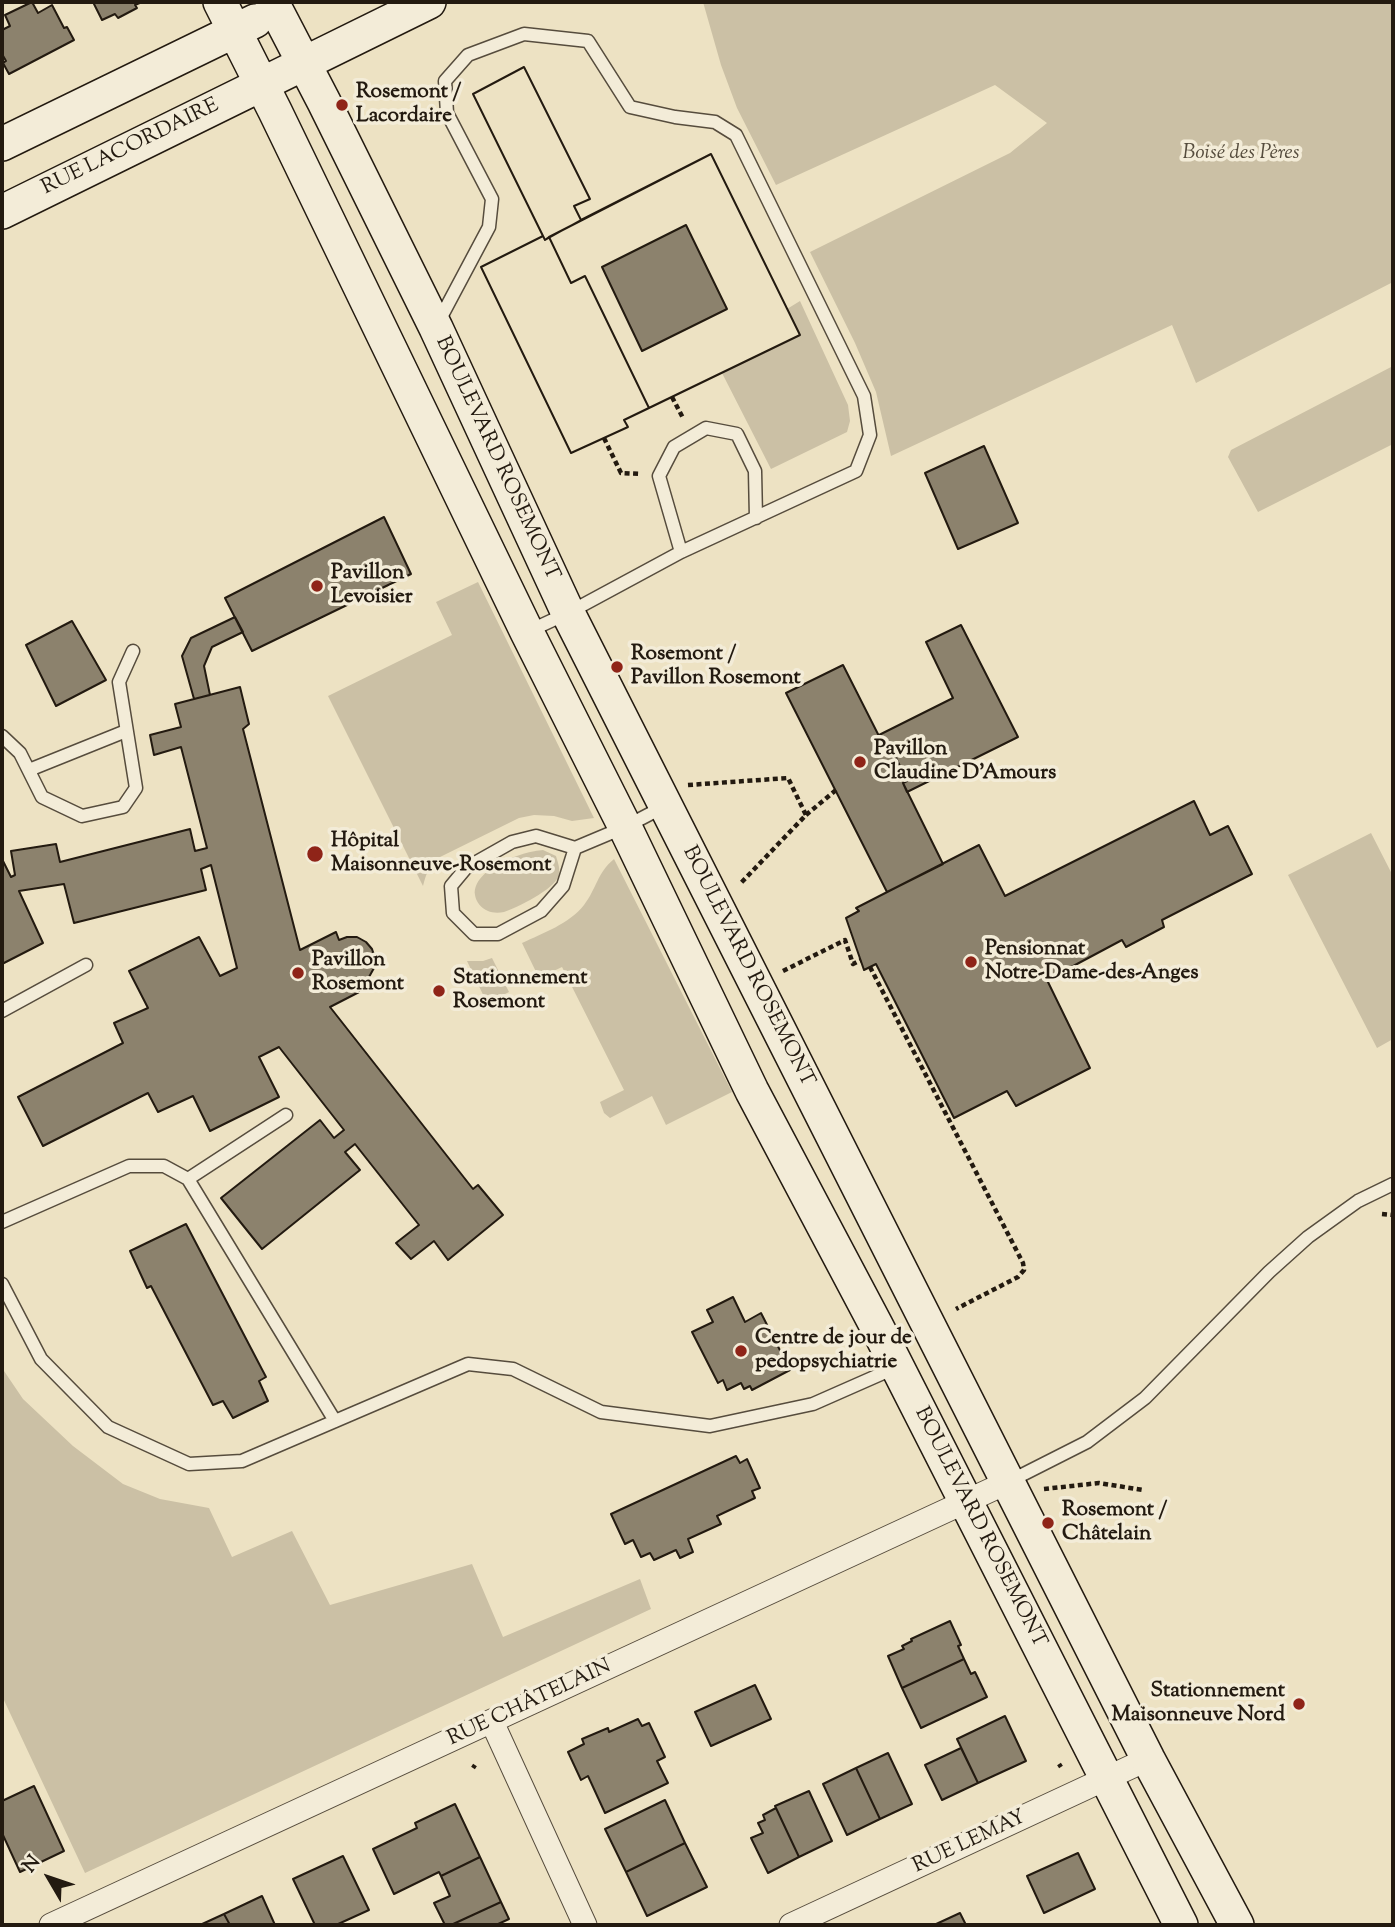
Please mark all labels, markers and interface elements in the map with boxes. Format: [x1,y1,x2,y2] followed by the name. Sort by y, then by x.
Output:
[356,80,461,130] place label: Rosemont / Lacordaire
[38,94,224,202] street label: RUE LACORDAIRE
[334,97,350,113] marker: Rosemont / Lacordaire
[1182,141,1300,167] park label: Boisé des Pères
[428,333,564,585] street label: BOULEVARD ROSEMONT
[331,561,413,611] place label: Pavillon Levoisier
[309,578,325,594] marker: Pavillon Levoisier
[631,642,801,692] place label: Rosemont / Pavillon Rosemont
[609,659,625,675] marker: Rosemont / Pavillon Rosemont
[874,737,1056,787] place label: Pavillon Claudine D'Amours
[852,754,868,770] marker: Pavillon Claudine D'Amours
[331,829,551,879] place label: Hôpital Maisonneuve-Rosemont
[675,843,819,1091] street label: BOULEVARD ROSEMONT
[305,844,325,864] marker: Hôpital Maisonneuve-Rosemont
[985,937,1198,987] place label: Pensionnat Notre-Dame-des-Anges
[312,948,404,998] place label: Pavillon Rosemont
[963,954,979,970] marker: Pensionnat Notre-Dame-des-Anges
[290,965,306,981] marker: Pavillon Rosemont
[453,966,587,1016] place label: Stationnement Rosemont
[431,983,447,999] marker: Stationnement Rosemont
[755,1326,912,1376] place label: Centre de jour de pedopsychiatrie
[733,1343,749,1359] marker: Centre de jour de pedopsychiatrie
[907,1404,1051,1652] street label: BOULEVARD ROSEMONT
[1062,1498,1167,1548] place label: Rosemont / Châtelain
[1040,1515,1056,1531] marker: Rosemont / Châtelain
[444,1655,616,1753] street label: RUE CHÂTELAIN
[1111,1679,1285,1729] place label: Stationnement Maisonneuve Nord
[1291,1696,1307,1712] marker: Stationnement Maisonneuve Nord
[910,1806,1030,1880] street label: RUE LEMAY
[14,1843,84,1913] north arrow
[17,1850,48,1879] text: N

